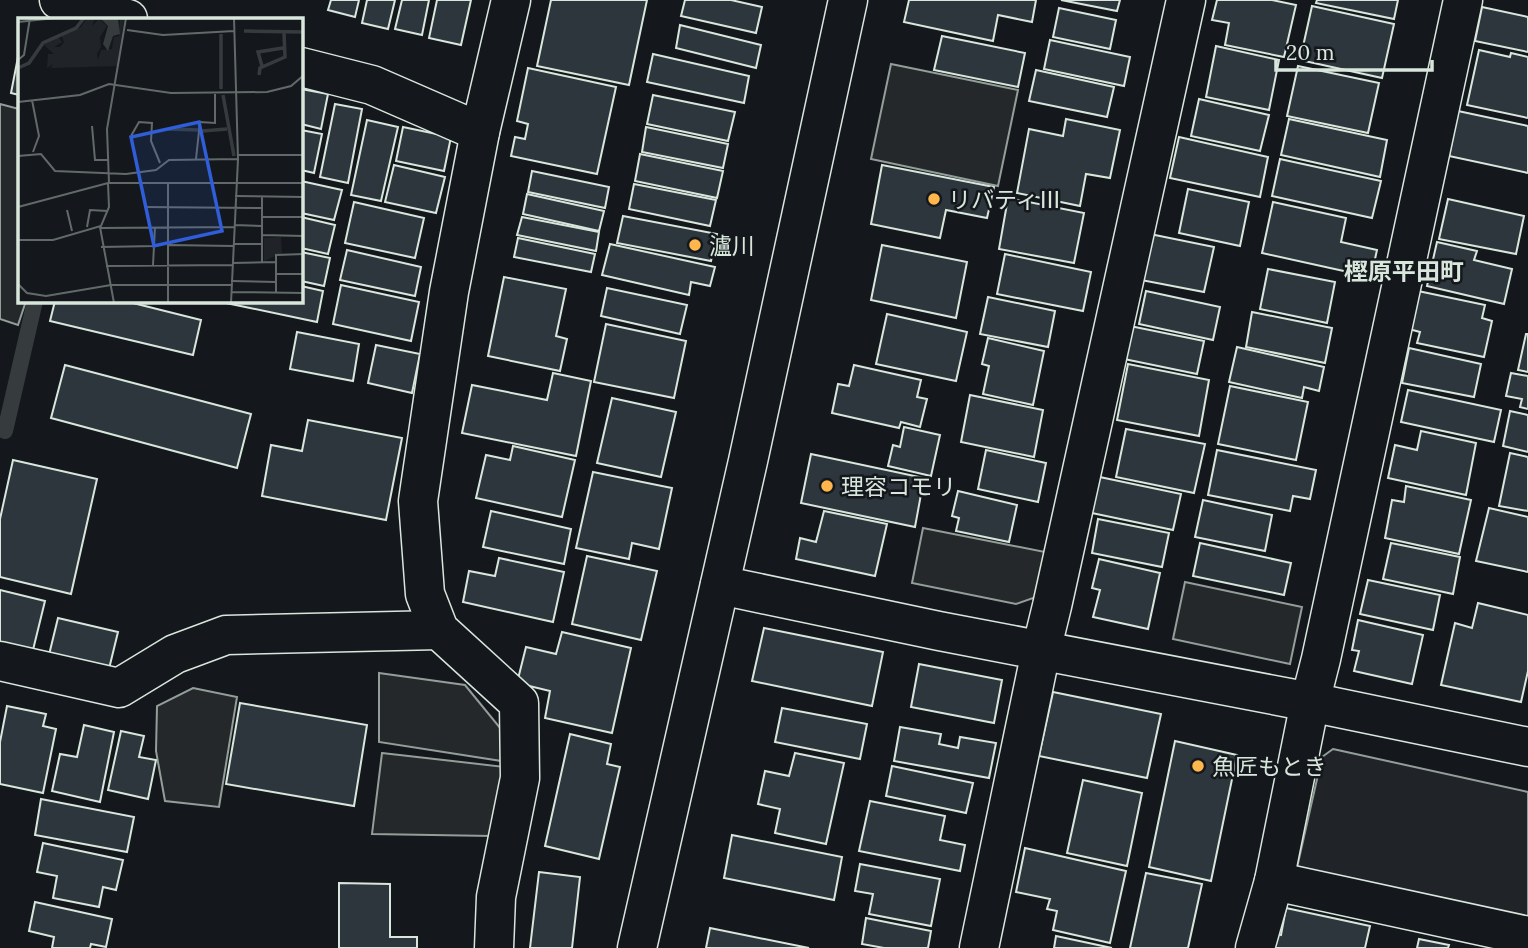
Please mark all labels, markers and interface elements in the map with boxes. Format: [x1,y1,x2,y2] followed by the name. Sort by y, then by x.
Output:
[18,18,303,303] inset map
[1276,28,1432,72] scale bar
[1286,39,1335,66] text: 20 m
[948,185,1062,214] place label: リバティⅢ
[926,191,942,207] marker: リバティⅢ
[709,231,755,260] place label: 瀘川
[687,237,703,253] marker: 瀘川
[1344,256,1464,287] district label: 樫原平田町
[841,472,956,501] place label: 理容コモリ
[819,478,835,494] marker: 理容コモリ
[1212,752,1327,781] place label: 魚匠もとき
[1190,758,1206,774] marker: 魚匠もとき

